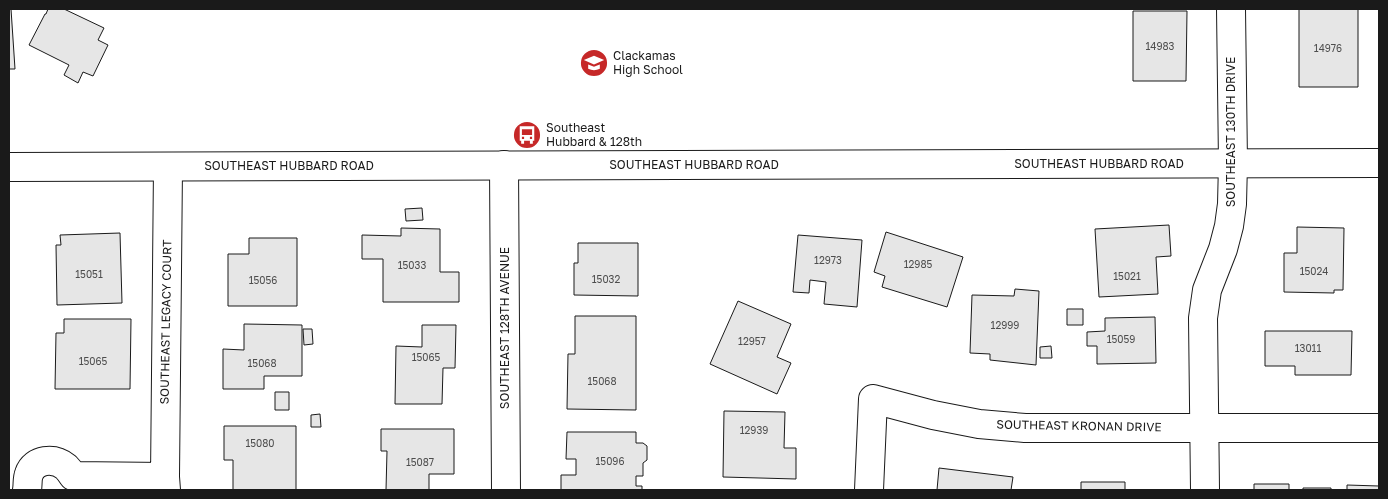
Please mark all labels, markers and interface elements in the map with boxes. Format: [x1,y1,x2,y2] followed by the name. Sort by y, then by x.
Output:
[1146,40,1175,52] house number: 14983
[1314,42,1342,54] house number: 14976
[579,48,609,78] school or university icon: Clackamas High School
[613,48,683,77] place label: Clackamas High School
[1223,57,1238,207] street label: SOUTHEAST 130TH DRIVE
[512,120,542,150] bus stop icon: Southeast Hubbard & 128th
[546,120,642,149] place label: Southeast Hubbard & 128th
[1014,156,1184,171] street label: SOUTHEAST HUBBARD ROAD
[609,157,779,172] street label: SOUTHEAST HUBBARD ROAD
[204,158,374,173] street label: SOUTHEAST HUBBARD ROAD
[157,239,174,405] street label: SOUTHEAST LEGACY COURT
[497,247,512,409] street label: SOUTHEAST 128TH AVENUE
[814,254,842,266] house number: 12973
[904,258,932,270] house number: 12985
[398,259,426,271] house number: 15033
[1300,265,1328,277] house number: 15024
[75,268,103,280] house number: 15051
[1113,270,1141,282] house number: 15021
[592,273,620,285] house number: 15032
[249,274,277,286] house number: 15056
[991,319,1019,331] house number: 12999
[1107,333,1135,345] house number: 15059
[738,335,766,347] house number: 12957
[1295,342,1321,354] house number: 13011
[412,351,441,363] house number: 15065
[79,355,108,367] house number: 15065
[248,357,277,369] house number: 15068
[588,375,617,387] house number: 15068
[996,417,1162,434] street label: SOUTHEAST KRONAN DRIVE
[740,424,768,436] house number: 12939
[245,437,275,449] house number: 15080
[596,455,624,467] house number: 15096
[406,456,434,468] house number: 15087

